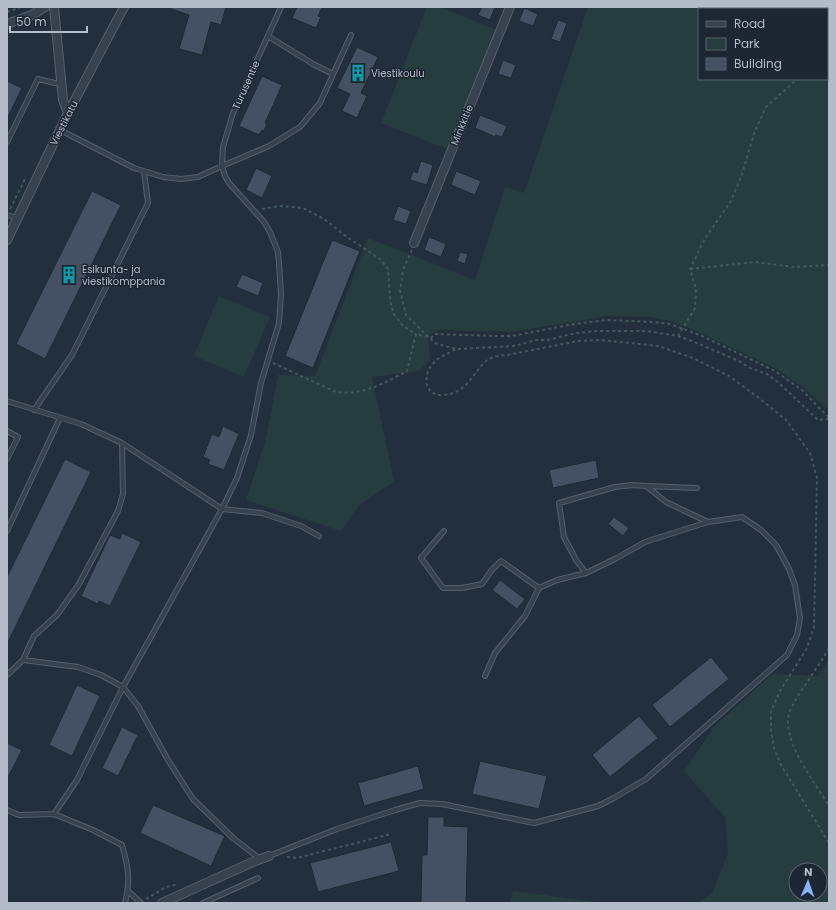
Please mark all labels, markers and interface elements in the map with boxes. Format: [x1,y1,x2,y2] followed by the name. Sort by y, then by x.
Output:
[10,8,87,34] scale bar
[698,8,828,80] legend
[16,13,47,30] text: 50 m
[734,15,765,32] text: Road
[734,35,761,52] text: Park
[734,55,782,72] text: Building
[229,58,263,112] street label: Turusentie
[348,63,368,83] building icon: Viestikoulu
[371,66,425,81] place label: Viestikoulu
[46,98,82,148] street label: Viestikatu
[447,102,477,148] street label: Minkkitie
[82,262,165,289] place label: Esikunta- ja viestikomppania
[59,265,79,285] building icon: Esikunta- ja viestikomppania
[788,862,828,902] north arrow
[804,864,813,880] text: N

